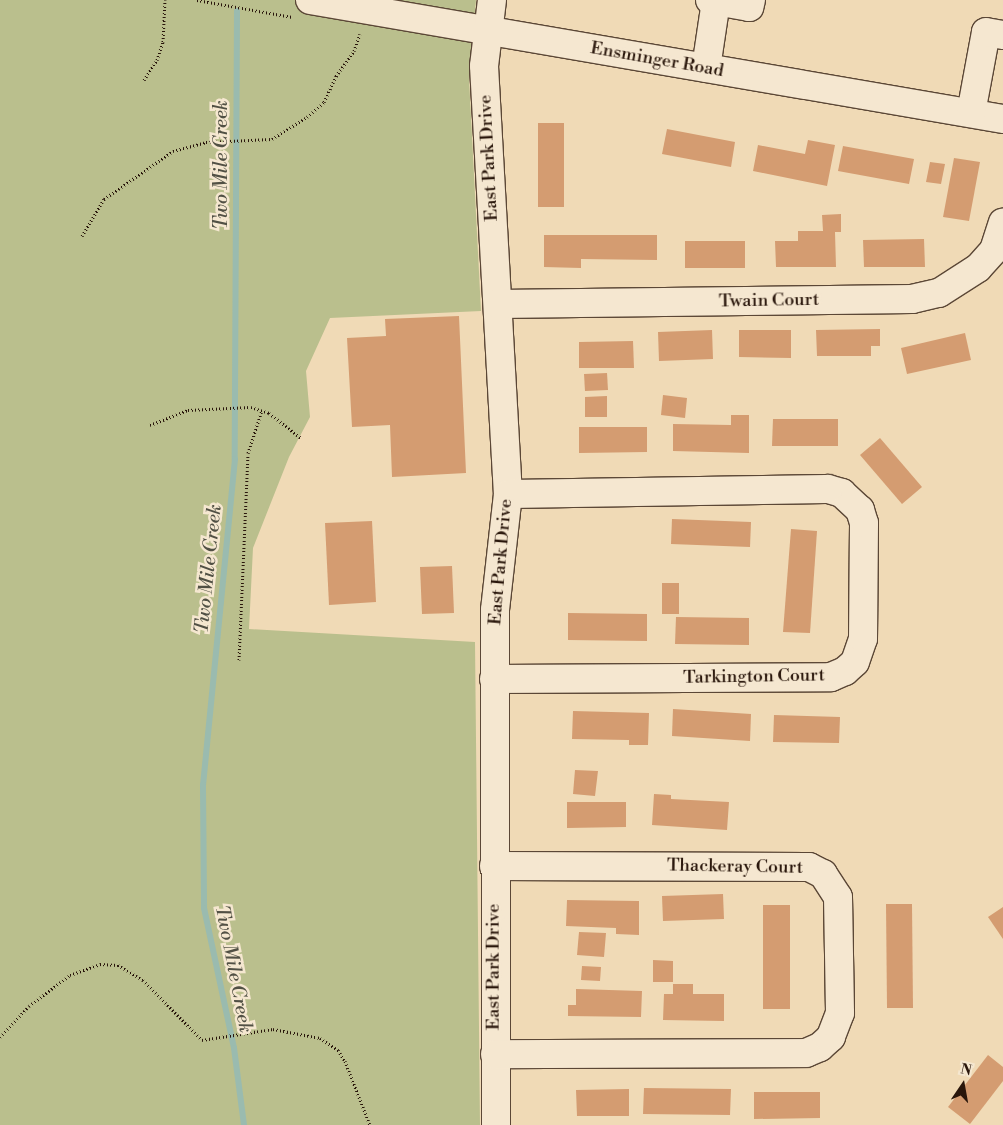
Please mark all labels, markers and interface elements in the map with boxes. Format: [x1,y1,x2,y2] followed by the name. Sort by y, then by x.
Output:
[589,38,725,82] street label: Ensminger Road
[475,94,503,222] street label: East Park Drive
[211,100,233,230] water label: Two Mile Creek
[719,289,819,313] street label: Twain Court
[485,498,517,626] street label: East Park Drive
[191,503,227,635] water label: Two Mile Creek
[683,665,825,689] street label: Tarkington Court
[667,855,803,879] street label: Thackeray Court
[209,903,257,1035] water label: Two Mile Creek
[483,904,505,1030] street label: East Park Drive
[938,1060,988,1110] north arrow
[959,1060,973,1080] text: N

